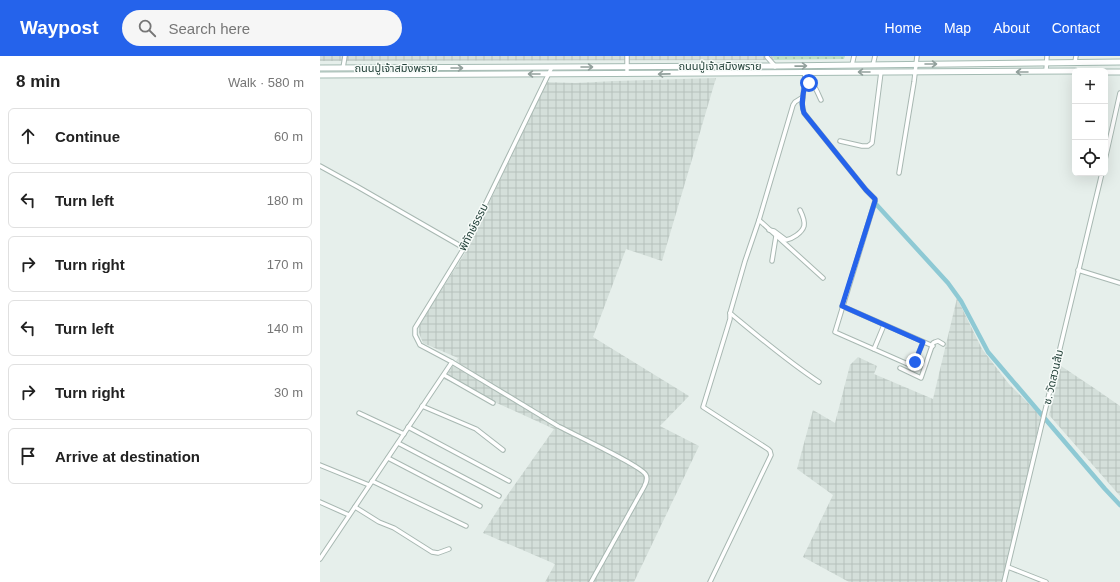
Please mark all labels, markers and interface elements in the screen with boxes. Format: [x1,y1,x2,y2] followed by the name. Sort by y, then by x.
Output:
[122,10,402,46] search box
[20,17,98,38] text: Waypost
[136,17,158,39] icon: search
[168,20,250,37] text: Search here
[885,20,922,36] text: Home
[944,20,971,36] text: Map
[993,20,1030,36] text: About
[1052,20,1100,36] text: Contact
[679,60,761,73] street label: ถนนปู่เจ้าสมิงพราย
[924,60,937,68] one-way arrow
[355,62,437,75] street label: ถนนปู่เจ้าสมิงพราย
[794,62,807,70] one-way arrow
[580,63,593,71] one-way arrow
[450,64,463,72] one-way arrow
[858,68,871,76] one-way arrow
[1016,68,1029,76] one-way arrow
[1072,68,1108,176] map controls
[1072,68,1108,104] button: +
[528,70,541,78] one-way arrow
[658,70,671,78] one-way arrow
[16,72,60,91] text: 8 min
[800,74,818,92] route start
[228,75,304,90] text: Walk · 580 m
[1072,104,1108,140] button: −
[17,125,39,147] icon: ahead
[55,128,120,145] text: Continue
[274,129,303,144] text: 60 m
[1072,140,1108,176] button: locate
[17,189,39,211] icon: left
[55,192,114,209] text: Turn left
[267,193,303,208] text: 180 m
[456,201,490,253] street label: พิทักษ์ธรรม
[17,253,39,275] icon: right
[55,256,125,273] text: Turn right
[267,257,303,272] text: 170 m
[17,317,39,339] icon: left
[55,320,114,337] text: Turn left
[267,321,303,336] text: 140 m
[1041,348,1065,406] street label: ซ. วัดสวนส้ม
[906,353,924,371] route end
[17,381,39,403] icon: right
[55,384,125,401] text: Turn right
[274,385,303,400] text: 30 m
[17,445,39,467] icon: arrive
[55,448,200,465] text: Arrive at destination

